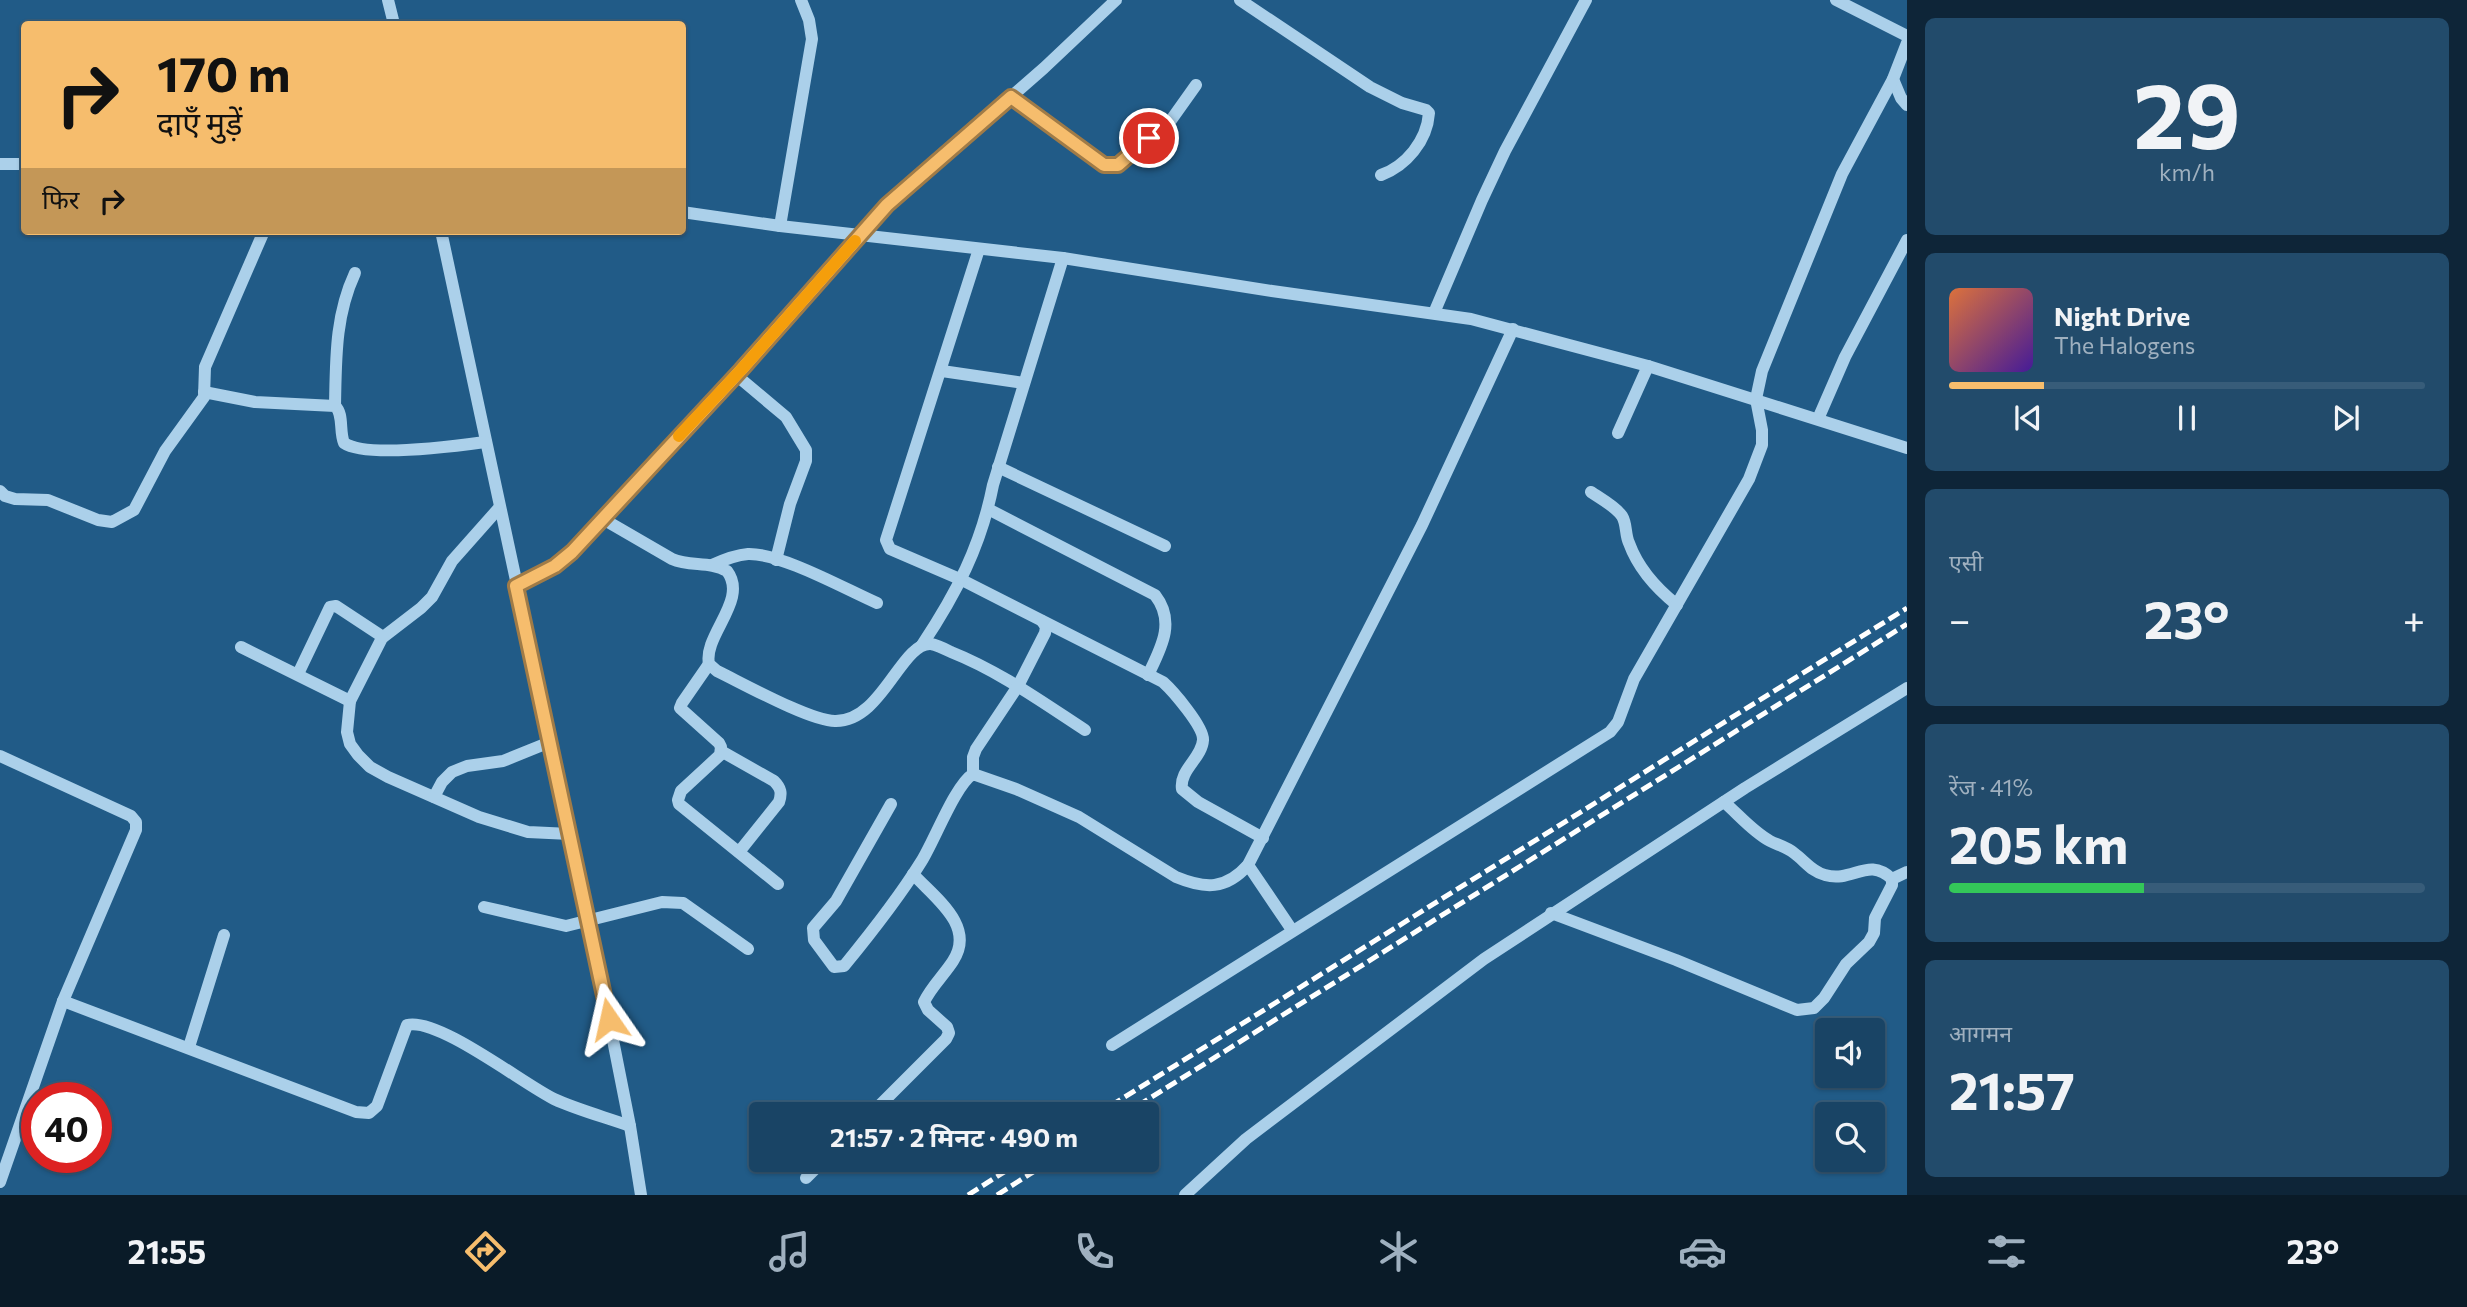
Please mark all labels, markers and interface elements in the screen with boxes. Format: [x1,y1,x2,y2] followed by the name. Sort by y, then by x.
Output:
[157,42,290,102] text: 170 m
[42,49,133,140] icon: right
[2133,56,2241,168] text: 29
[157,102,242,142] text: दाएँ मुड़ें
[1119,108,1179,168] pin
[1130,119,1168,157] icon: arrive
[2159,158,2215,186] text: km/h
[93,182,131,220] icon: right
[42,183,79,214] text: फिर
[2054,300,2190,331] text: Night Drive
[2054,331,2195,359] text: The Halogens
[2009,399,2047,437] icon: previous
[2168,399,2206,437] icon: pause
[2327,399,2365,437] icon: next
[1949,548,1983,576] text: एसी
[2144,586,2230,650] text: 23°
[1949,595,1971,642] text: −
[2403,595,2425,642] text: +
[1949,773,2033,801] text: रेंज · 41%
[1949,811,2128,875] text: 205 km
[572,982,646,1056] position arrow
[1815,1018,1885,1172] map controls
[1815,1018,1885,1088] button: sound
[1949,1019,2012,1047] text: आगमन
[1949,1057,2075,1121] text: 21:57
[21,1082,112,1173] speed limit sign: 40
[1815,1102,1885,1172] button: search
[830,1121,1078,1152] text: 21:57 · 2 मिनट · 490 m
[461,1227,510,1276] icon: directions
[765,1227,814,1276] icon: music
[1070,1227,1119,1276] icon: phone
[1374,1227,1423,1276] icon: climate
[1678,1227,1727,1276] icon: car
[1982,1227,2031,1276] icon: filters
[128,1231,206,1271] text: 21:55
[2286,1231,2339,1271] text: 23°

